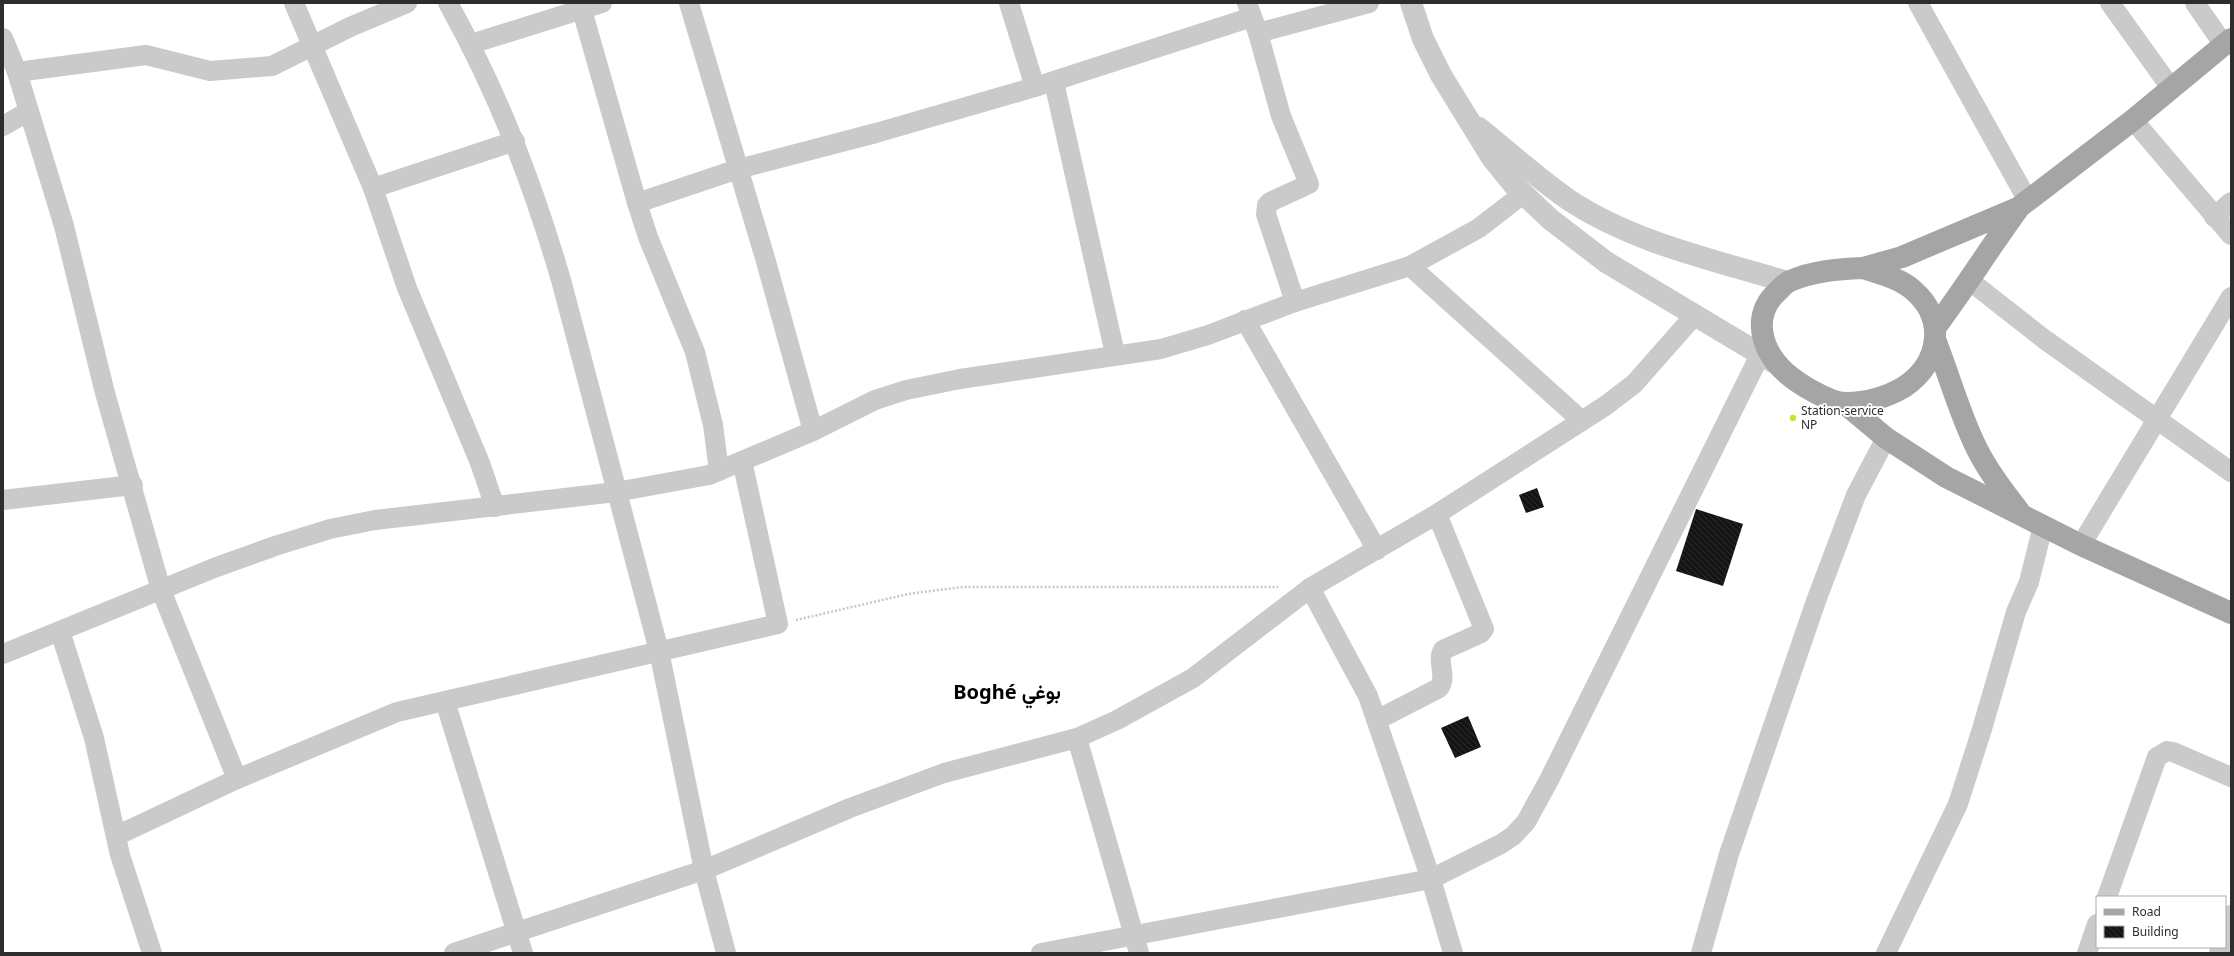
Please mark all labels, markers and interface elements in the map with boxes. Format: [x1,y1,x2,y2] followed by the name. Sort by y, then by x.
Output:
[1801,402,1884,433] place label: Station-service NP
[1788,413,1798,423] marker: Station-service NP
[953,678,1061,709] district label: Boghé بوغي
[2096,896,2226,948] legend
[2132,903,2161,920] text: Road
[2132,923,2179,940] text: Building

